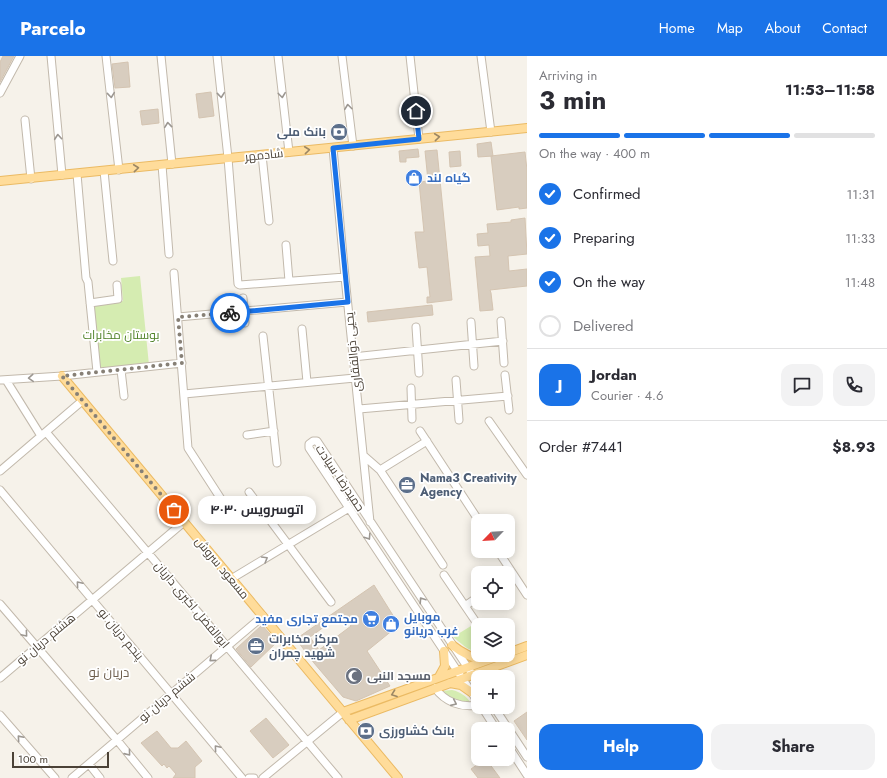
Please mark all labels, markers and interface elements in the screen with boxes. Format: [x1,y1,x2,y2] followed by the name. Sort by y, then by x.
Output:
[20,15,86,42] text: Parcelo
[659,18,695,38] text: Home
[717,18,743,38] text: Map
[765,18,800,38] text: About
[822,18,867,38] text: Contact
[539,66,597,85] text: Arriving in
[785,79,875,101] text: 11:53–11:58
[539,81,606,119] text: 3 min
[106,92,115,98] one-way arrow
[217,92,226,98] one-way arrow
[278,92,287,98] one-way arrow
[399,94,433,128] pin
[405,100,427,122] icon: home
[344,104,353,110] one-way arrow
[164,122,173,128] one-way arrow
[329,122,349,142] bank icon: بانک ملی
[277,123,326,141] place label: بانک ملی
[434,133,440,142] one-way arrow
[54,134,63,140] one-way arrow
[243,144,284,166] street label: شادمهر
[539,144,650,163] text: On the way · 400 m
[304,146,310,155] one-way arrow
[133,164,139,173] one-way arrow
[404,168,424,188] shop icon: گیاه لند
[427,169,470,187] place label: گیاه لند
[539,183,561,205] icon: check
[573,183,641,205] text: Confirmed
[846,185,875,204] text: 11:31
[539,227,561,249] icon: check
[573,227,635,249] text: Preparing
[845,229,875,248] text: 11:33
[539,271,561,293] icon: check
[573,271,645,293] text: On the way
[845,273,875,292] text: 11:48
[210,293,250,333] courier
[219,302,241,324] icon: bike
[340,311,366,393] street label: یحیی ذوالفقاری
[573,315,634,337] text: Delivered
[83,326,159,344] park label: بوستان مخابرات
[591,364,637,386] text: Jordan
[781,364,823,406] button: chat
[833,364,875,406] button: phone
[28,374,34,383] one-way arrow
[558,374,562,396] text: J
[591,386,664,405] text: Courier · 4.6
[539,436,623,458] text: Order #7441
[832,436,875,458] text: $8.93
[311,441,369,515] street label: حمیدرضا سیادت
[419,469,517,501] place label: Nama3 Creativity Agency
[397,475,417,495] office icon: Nama3 Creativity Agency
[157,493,191,527] pin
[198,496,316,524] callout: اتوسرویس ۴۰۳۰
[163,499,185,521] icon: bag
[210,500,304,519] text: اتوسرویس ۴۰۳۰
[471,514,515,558] north arrow
[471,514,515,766] map controls
[191,533,253,603] street label: مسعود سروش
[363,533,371,540] one-way arrow
[261,556,268,563] one-way arrow
[150,557,234,653] street label: ابوالفضل اکبری داریان
[471,566,515,610] button: locate
[77,582,84,589] one-way arrow
[419,597,427,604] one-way arrow
[94,604,149,664] street label: پنجم دریان‌ نو
[404,608,458,640] place label: موبایل غرب دریانو
[13,609,79,669] street label: هشتم دریان‌ نو
[361,609,381,629] supermarket icon: مجتمع تجاری مفید
[255,610,358,628] place label: مجتمع تجاری مفید
[381,614,401,634] shop icon: موبایل غرب دریانو
[471,618,515,662] button: layers
[21,629,28,636] one-way arrow
[269,630,339,662] place label: مرکز مخابرات شهید چمران
[246,636,266,656] office icon: مرکز مخابرات شهید چمران
[209,655,216,662] one-way arrow
[89,663,129,682] district label: دریان نو
[344,666,364,686] mosque icon: مسجد النبی
[367,667,431,685] place label: مسجد النبی
[135,668,199,726] street label: ششم دریان‌ نو
[471,670,515,714] button: +
[391,689,398,697] one-way arrow
[450,698,457,706] one-way arrow
[356,721,376,741] bank icon: بانک کشاورزی
[379,722,454,740] place label: بانک کشاورزی
[471,722,515,766] button: −
[539,724,703,770] button: Help
[711,724,875,770] button: Share
[17,735,24,743] one-way arrow
[214,746,221,753] one-way arrow
[124,749,131,756] one-way arrow
[12,750,109,769] scale bar
[18,751,48,767] text: 100 m

